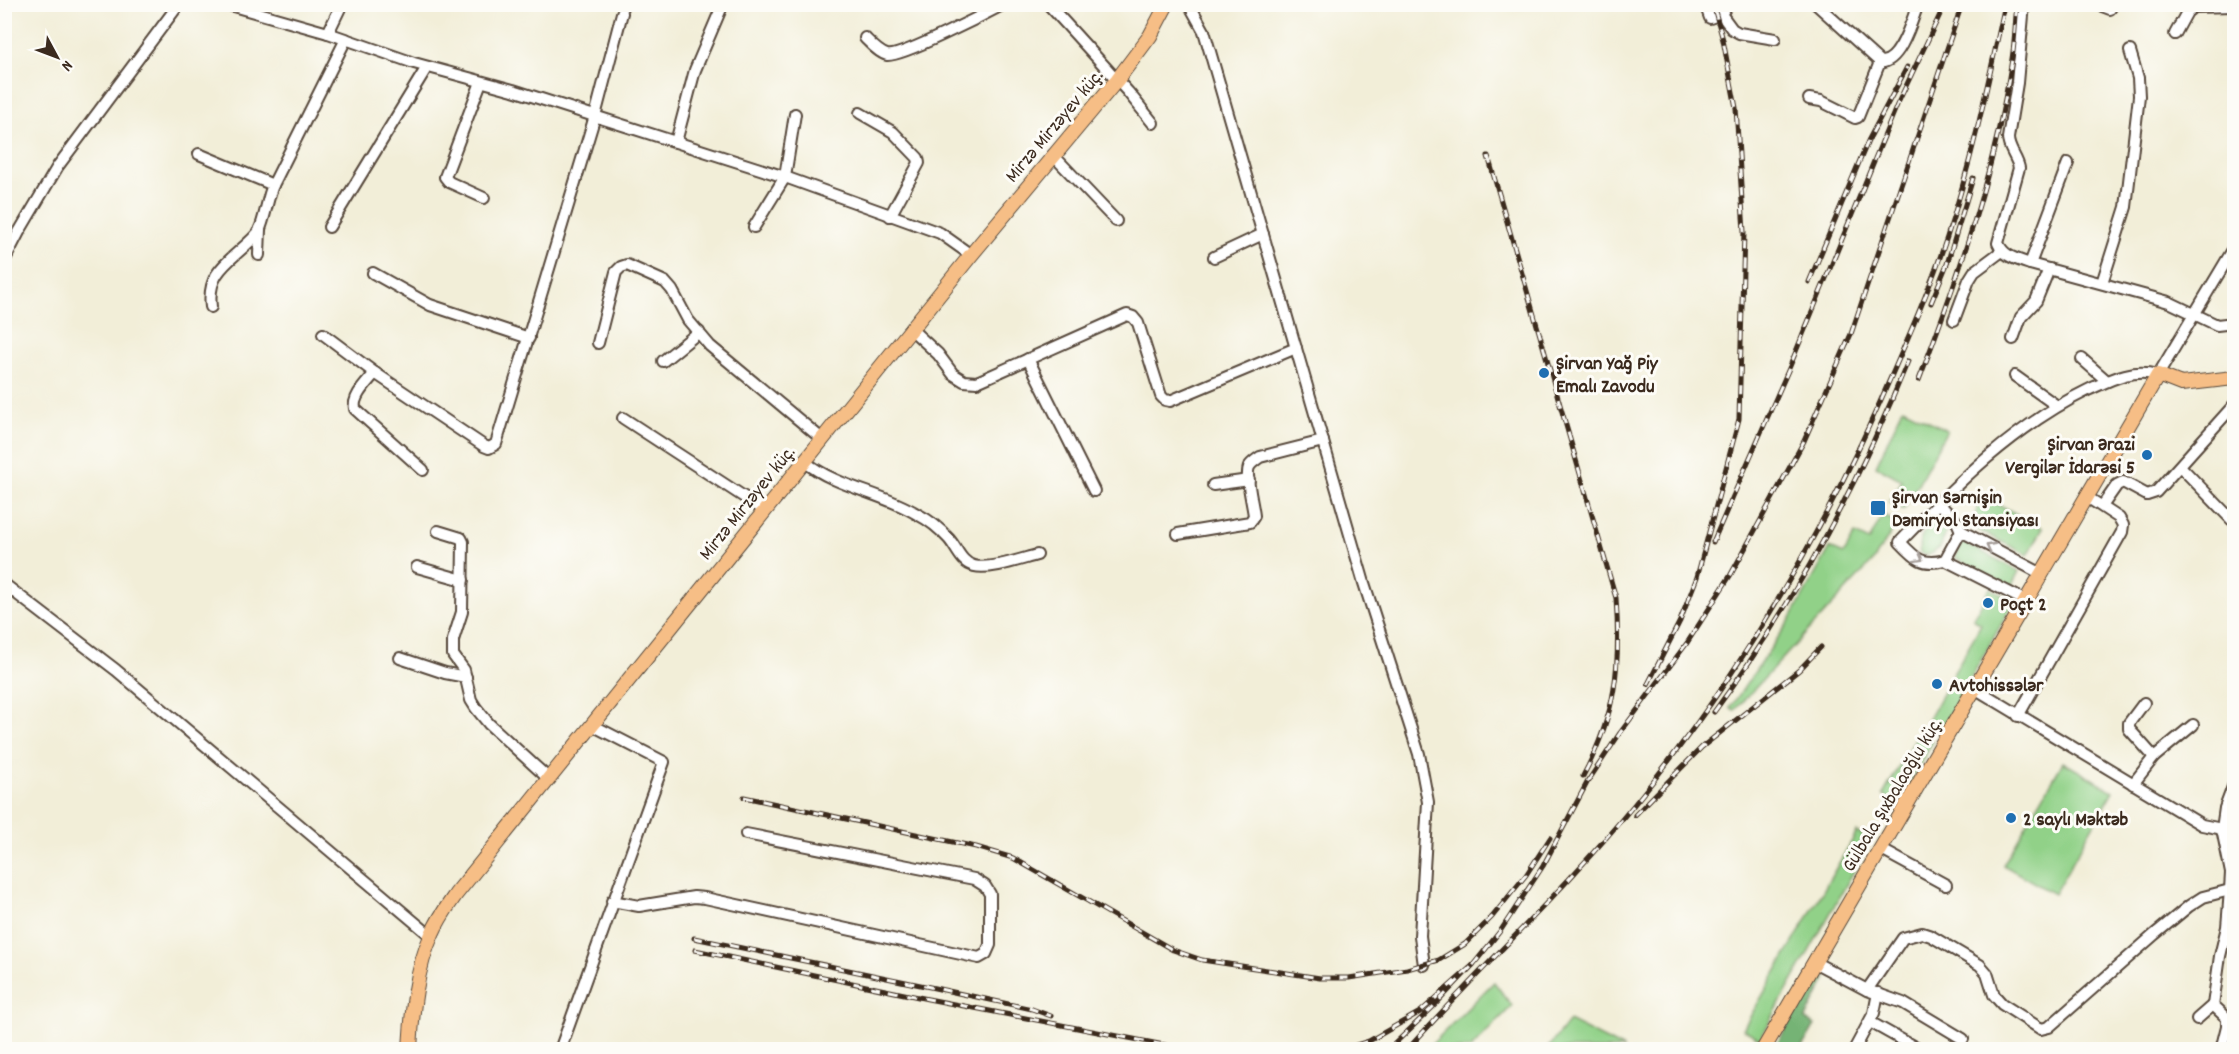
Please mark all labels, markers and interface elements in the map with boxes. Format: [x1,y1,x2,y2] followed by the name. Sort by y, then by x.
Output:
[27,27,87,87] north arrow
[55,55,78,76] text: N
[999,64,1111,190] street label: Mirzə Mirzəyev küç.
[1556,351,1659,402] place label: Şirvan Yağ Piy Emalı Zavodu
[1537,366,1551,380] marker: Şirvan Yağ Piy Emalı Zavodu
[2005,432,2135,483] place label: Şirvan Ərazi Vergilər İdarəsi 5
[693,441,803,567] street label: Mirzə Mirzəyev küç.
[2140,448,2154,462] marker: Şirvan Ərazi Vergilər İdarəsi 5
[1892,485,2039,536] place label: Şirvan Sərnişin Dəmiryol Stansiyası
[1869,499,1887,517] marker: Şirvan Sərnişin Dəmiryol Stansiyası
[1986,543,1996,554] one-way arrow
[1913,551,1923,562] one-way arrow
[2000,592,2047,620] place label: Poçt 2
[1981,596,1995,610] marker: Poçt 2
[1949,673,2044,701] place label: Avtohissələr
[1930,677,1944,691] marker: Avtohissələr
[1836,713,1951,878] street label: Gülbala Şıxbalaoğlu küç.
[2023,807,2129,835] place label: 2 saylı Məktəb
[2004,811,2018,825] marker: 2 saylı Məktəb

